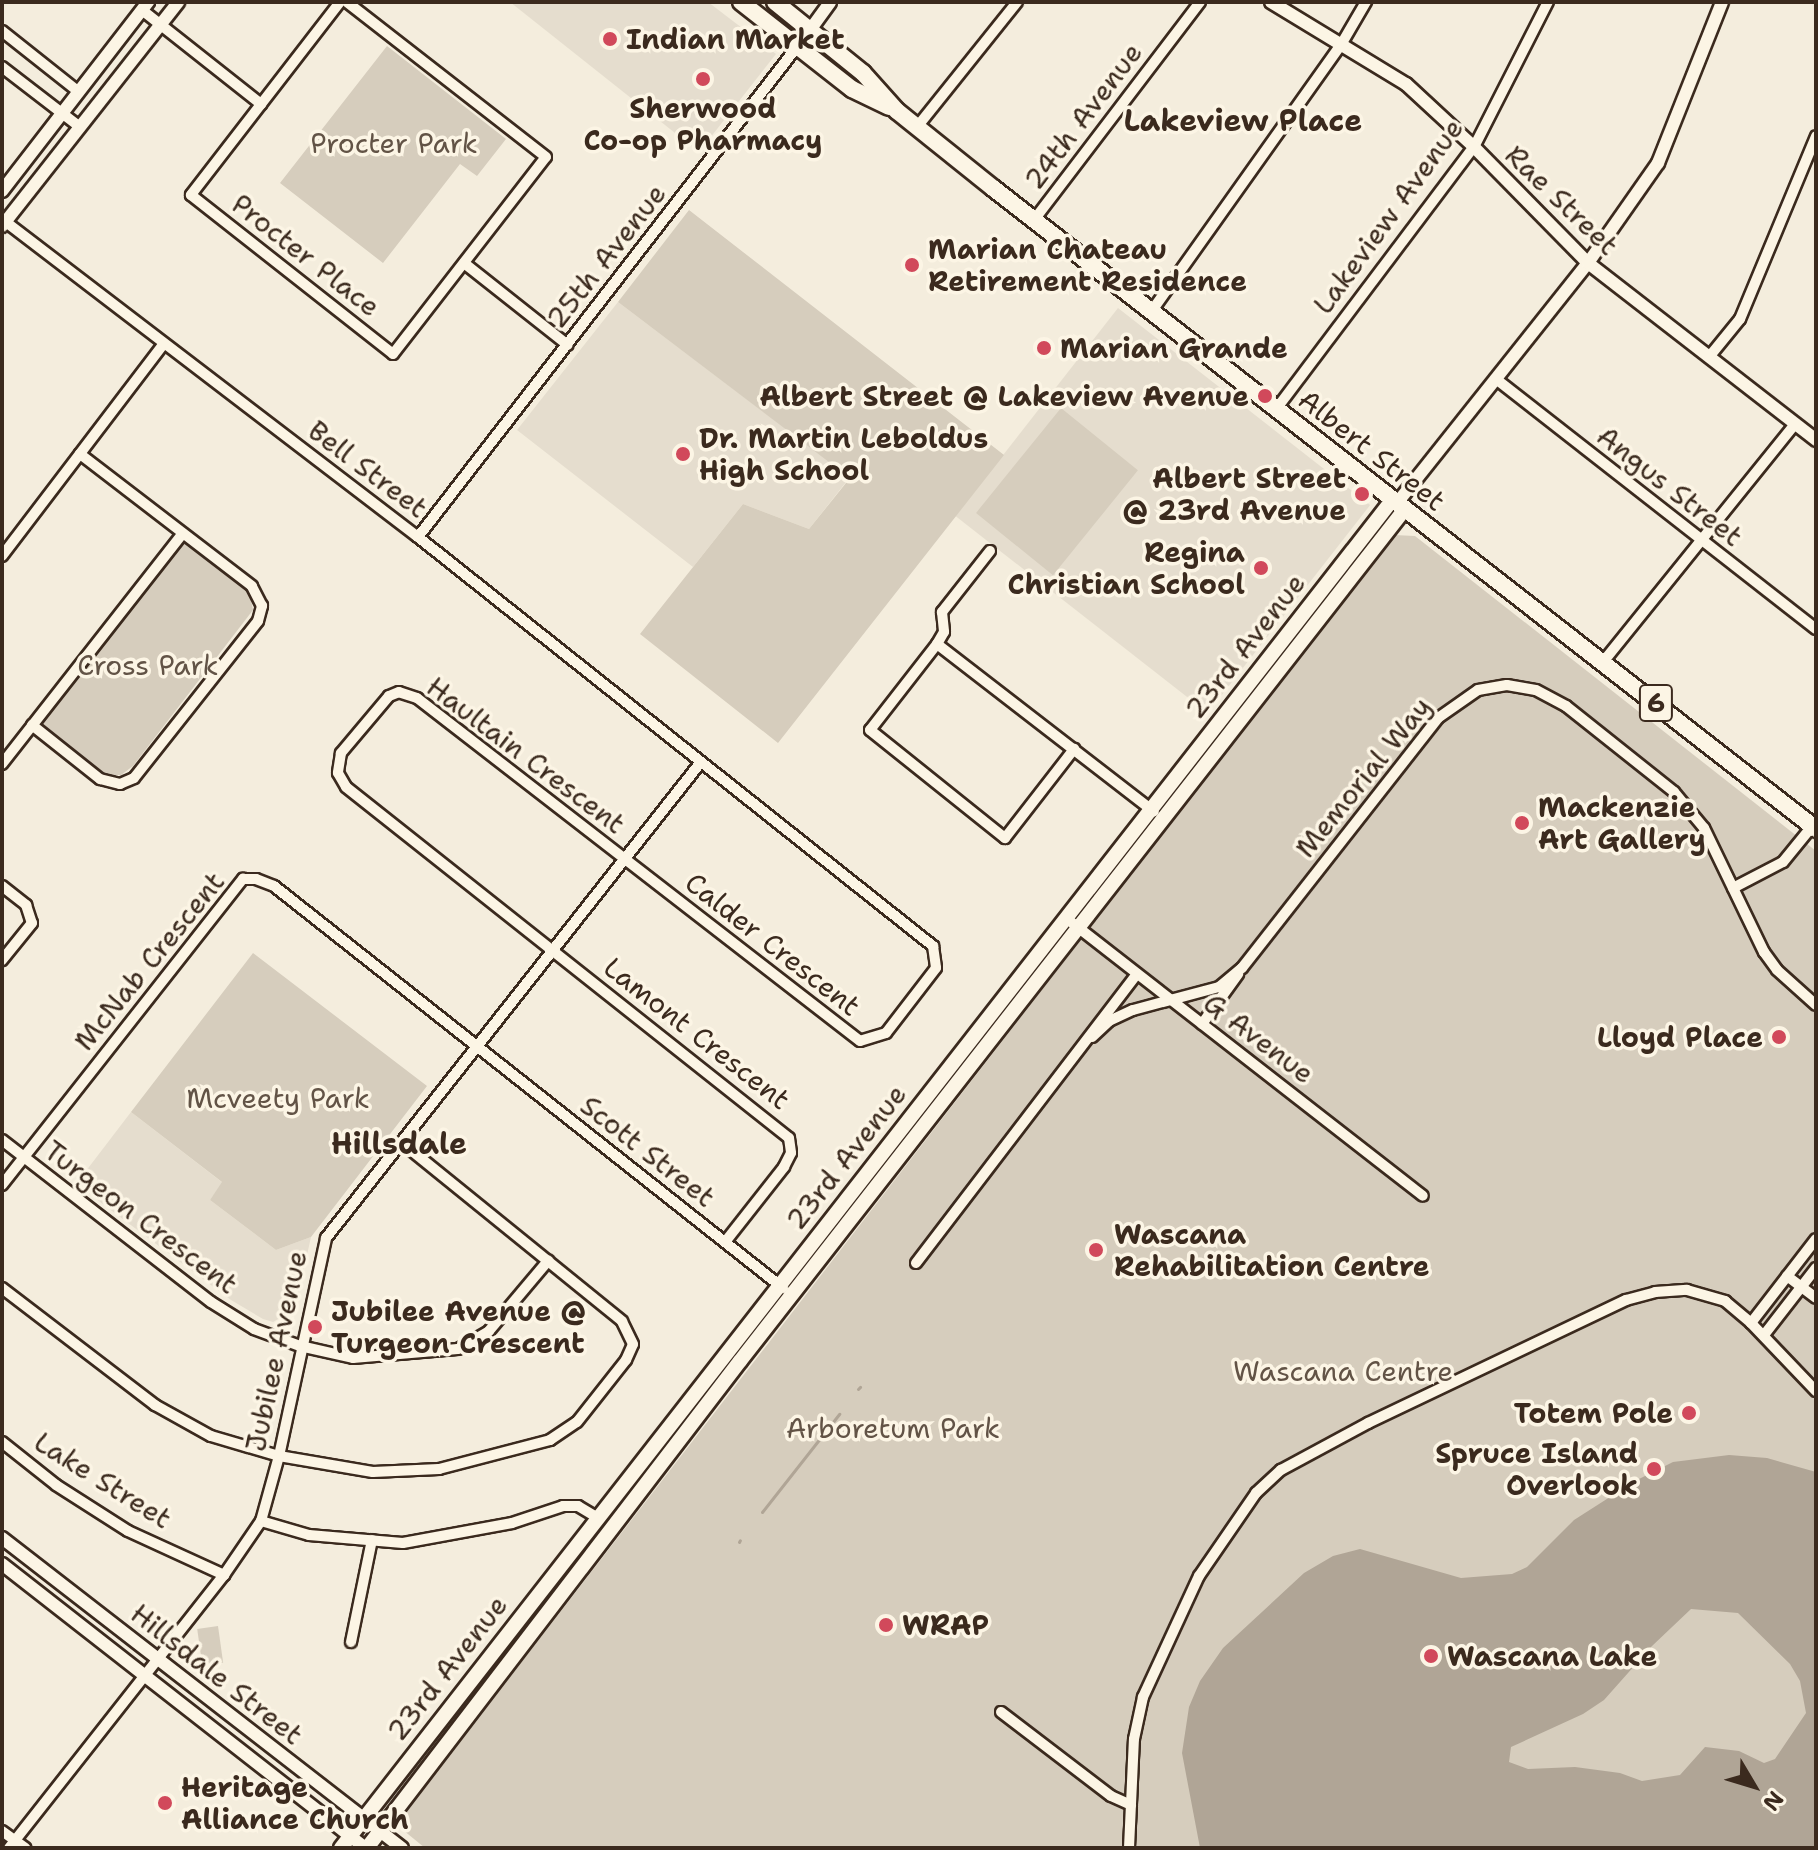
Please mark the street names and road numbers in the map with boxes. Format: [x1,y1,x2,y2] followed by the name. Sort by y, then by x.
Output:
[1017,36,1149,196] street label: 24th Avenue
[1306,112,1470,320] street label: Lakeview Avenue
[1499,138,1625,262] street label: Rae Street
[539,177,673,335] street label: 25th Avenue
[225,187,387,323] street label: Procter Place
[1292,382,1452,518] street label: Albert Street
[302,413,434,525] street label: Bell Street
[1590,419,1750,553] street label: Angus Street
[1178,567,1312,725] street label: 23rd Avenue
[420,669,632,841] street label: Haultain Crescent
[1638,681,1674,725] road number: 6
[1288,690,1438,864] street label: Memorial Way
[67,865,231,1057] street label: McNab Crescent
[679,865,867,1023] street label: Calder Crescent
[597,950,797,1116] street label: Lamont Crescent
[1197,986,1321,1090] street label: G Avenue
[779,1078,913,1236] street label: 23rd Avenue
[574,1088,722,1214] street label: Scott Street
[38,1133,244,1301] street label: Turgeon Crescent
[238,1247,314,1455] street label: Jubilee Avenue
[28,1425,178,1535] street label: Lake Street
[380,1589,514,1747] street label: 23rd Avenue
[124,1596,310,1752] street label: Hillsdale Street

